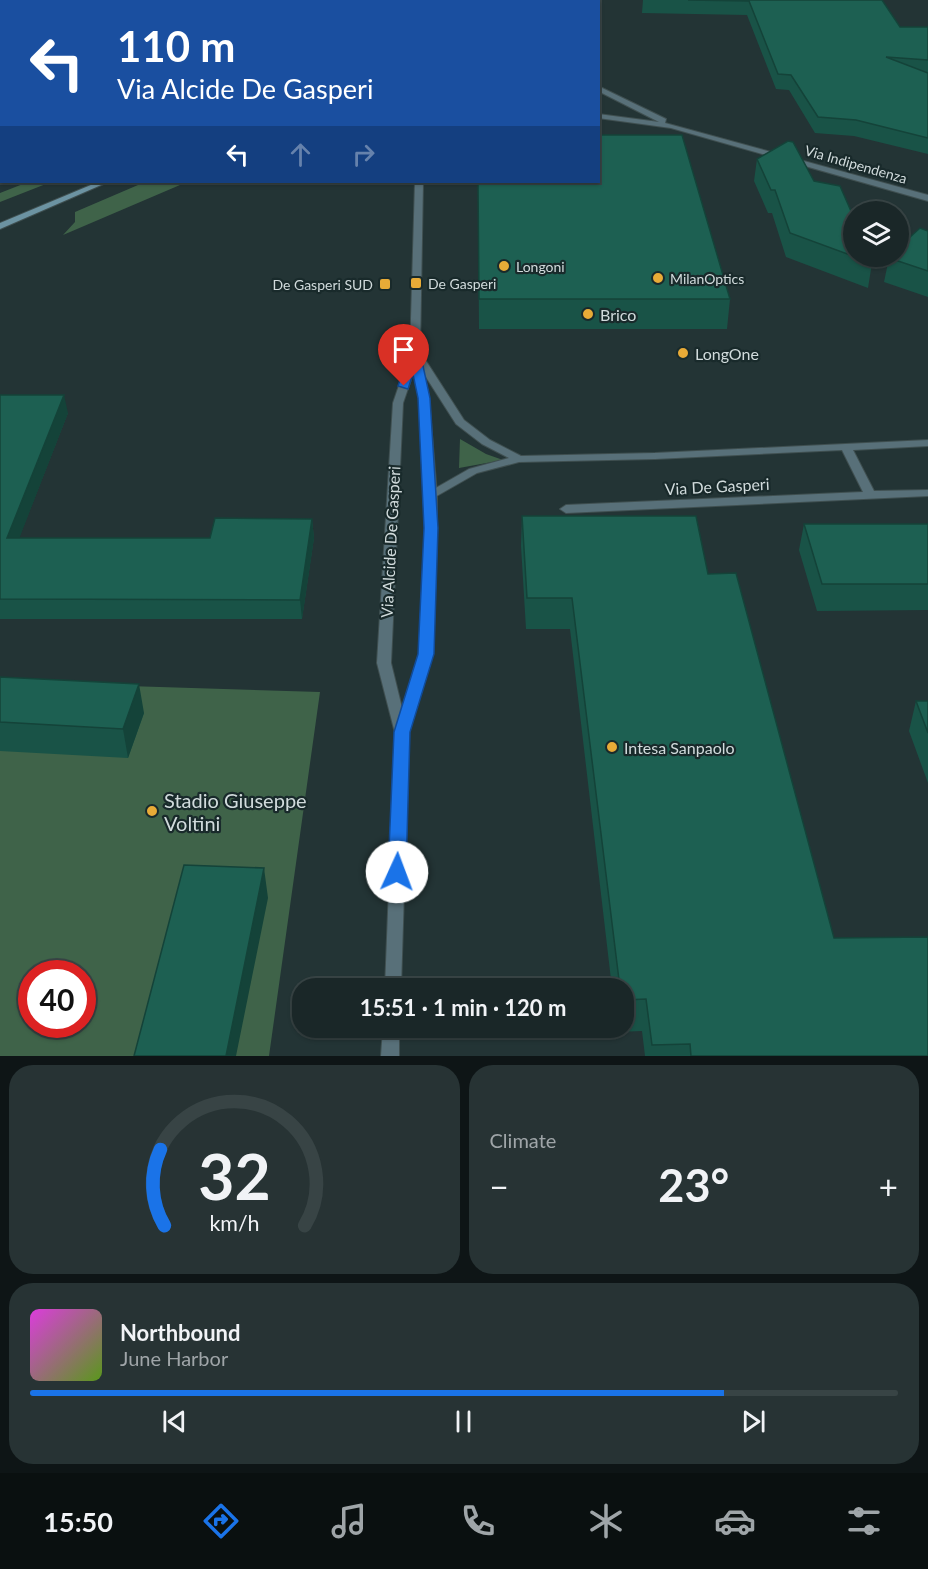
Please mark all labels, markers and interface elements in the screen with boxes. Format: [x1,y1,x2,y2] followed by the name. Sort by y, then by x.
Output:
[117,21,235,71] text: 110 m
[18,24,96,102] icon: left
[117,72,373,105] text: Via Alcide De Gasperi
[221,138,254,171] icon: left
[284,138,317,171] icon: ahead
[347,138,380,171] icon: right
[803,141,909,187] street label: Via Indipendenza
[843,201,909,267] map controls
[843,201,909,267] button: layers
[516,258,565,275] place label: Longoni
[497,259,511,273] marker: Longoni
[670,270,744,287] place label: MilanOptics
[651,271,665,285] marker: MilanOptics
[428,275,496,292] place label: De Gasperi
[272,276,373,293] place label: De Gasperi SUD
[409,276,423,290] marker: De Gasperi
[378,277,392,291] marker: De Gasperi SUD
[600,305,636,324] place label: Brico
[581,307,595,321] marker: Brico
[378,324,429,386] pin
[387,333,420,366] icon: arrive
[695,344,759,363] place label: LongOne
[676,346,690,360] marker: LongOne
[377,466,403,618] street label: Via Alcide De Gasperi
[664,474,770,498] street label: Via De Gasperi
[624,738,735,757] place label: Intesa Sanpaolo
[605,740,619,754] marker: Intesa Sanpaolo
[164,788,307,835] place label: Stadio Giuseppe Voltini
[145,804,159,818] marker: Stadio Giuseppe Voltini
[365,840,429,904] position arrow
[18,960,96,1038] speed limit sign: 40
[360,994,566,1021] text: 15:51 · 1 min · 120 m
[490,1128,556,1152] text: Climate
[198,1138,270,1213] text: 32
[658,1158,729,1212] text: 23°
[490,1166,509,1206] text: −
[879,1166,898,1206] text: +
[209,1211,259,1237] text: km/h
[120,1319,240,1346] text: Northbound
[120,1346,228,1370] text: June Harbor
[158,1405,191,1438] icon: previous
[447,1405,480,1438] icon: pause
[737,1405,770,1438] icon: next
[200,1500,242,1542] icon: directions
[328,1500,370,1542] icon: music
[457,1500,499,1542] icon: phone
[585,1500,627,1542] icon: climate
[714,1500,756,1542] icon: car
[843,1500,885,1542] icon: filters
[43,1505,113,1538] text: 15:50

